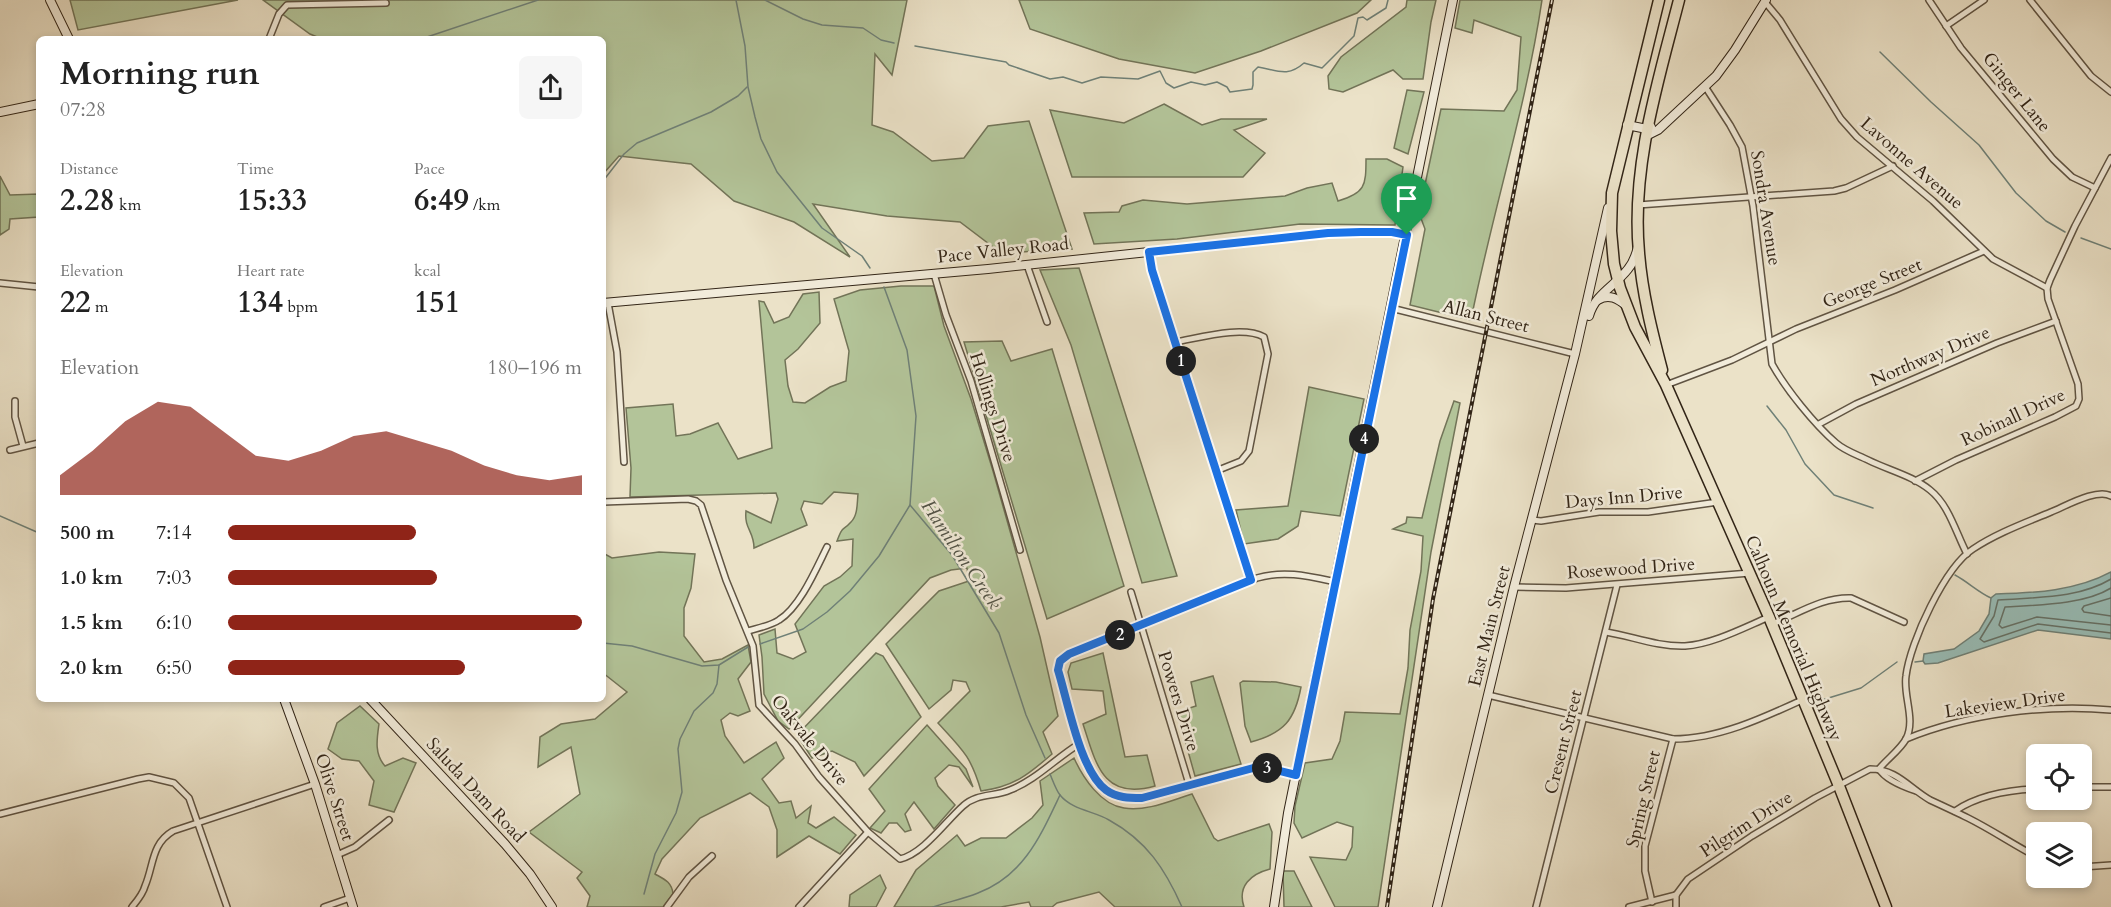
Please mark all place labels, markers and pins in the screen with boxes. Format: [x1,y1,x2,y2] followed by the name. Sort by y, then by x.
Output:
[1381,173,1432,235] pin
[1166,346,1196,376] pin: 1
[1349,424,1379,454] pin: 4
[1105,620,1135,650] pin: 2
[1252,753,1282,783] pin: 3

